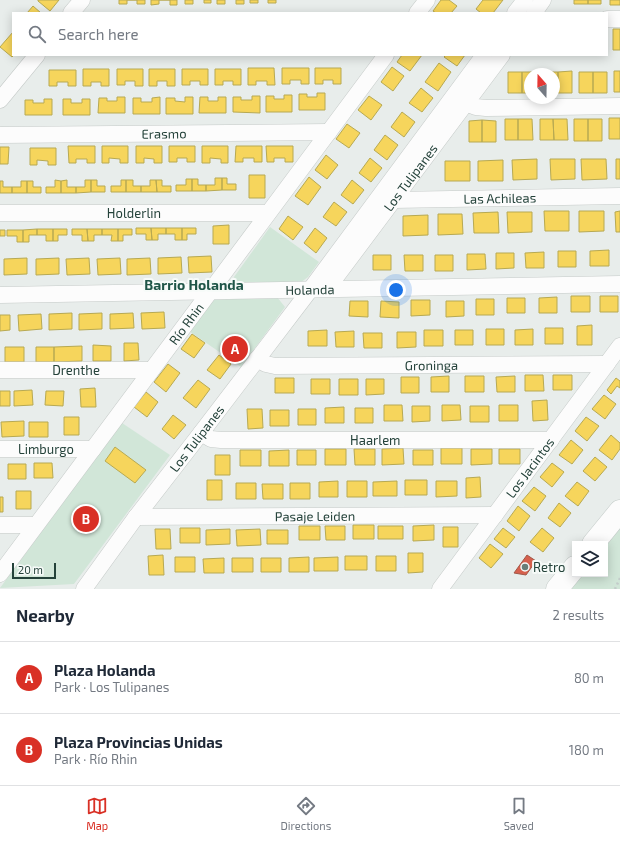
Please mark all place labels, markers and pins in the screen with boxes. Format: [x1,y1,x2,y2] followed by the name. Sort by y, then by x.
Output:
[222,334,248,364] pin: A
[73,504,99,534] pin: B
[533,559,565,575] place label: Retro
[520,562,530,572] marker: Retro

